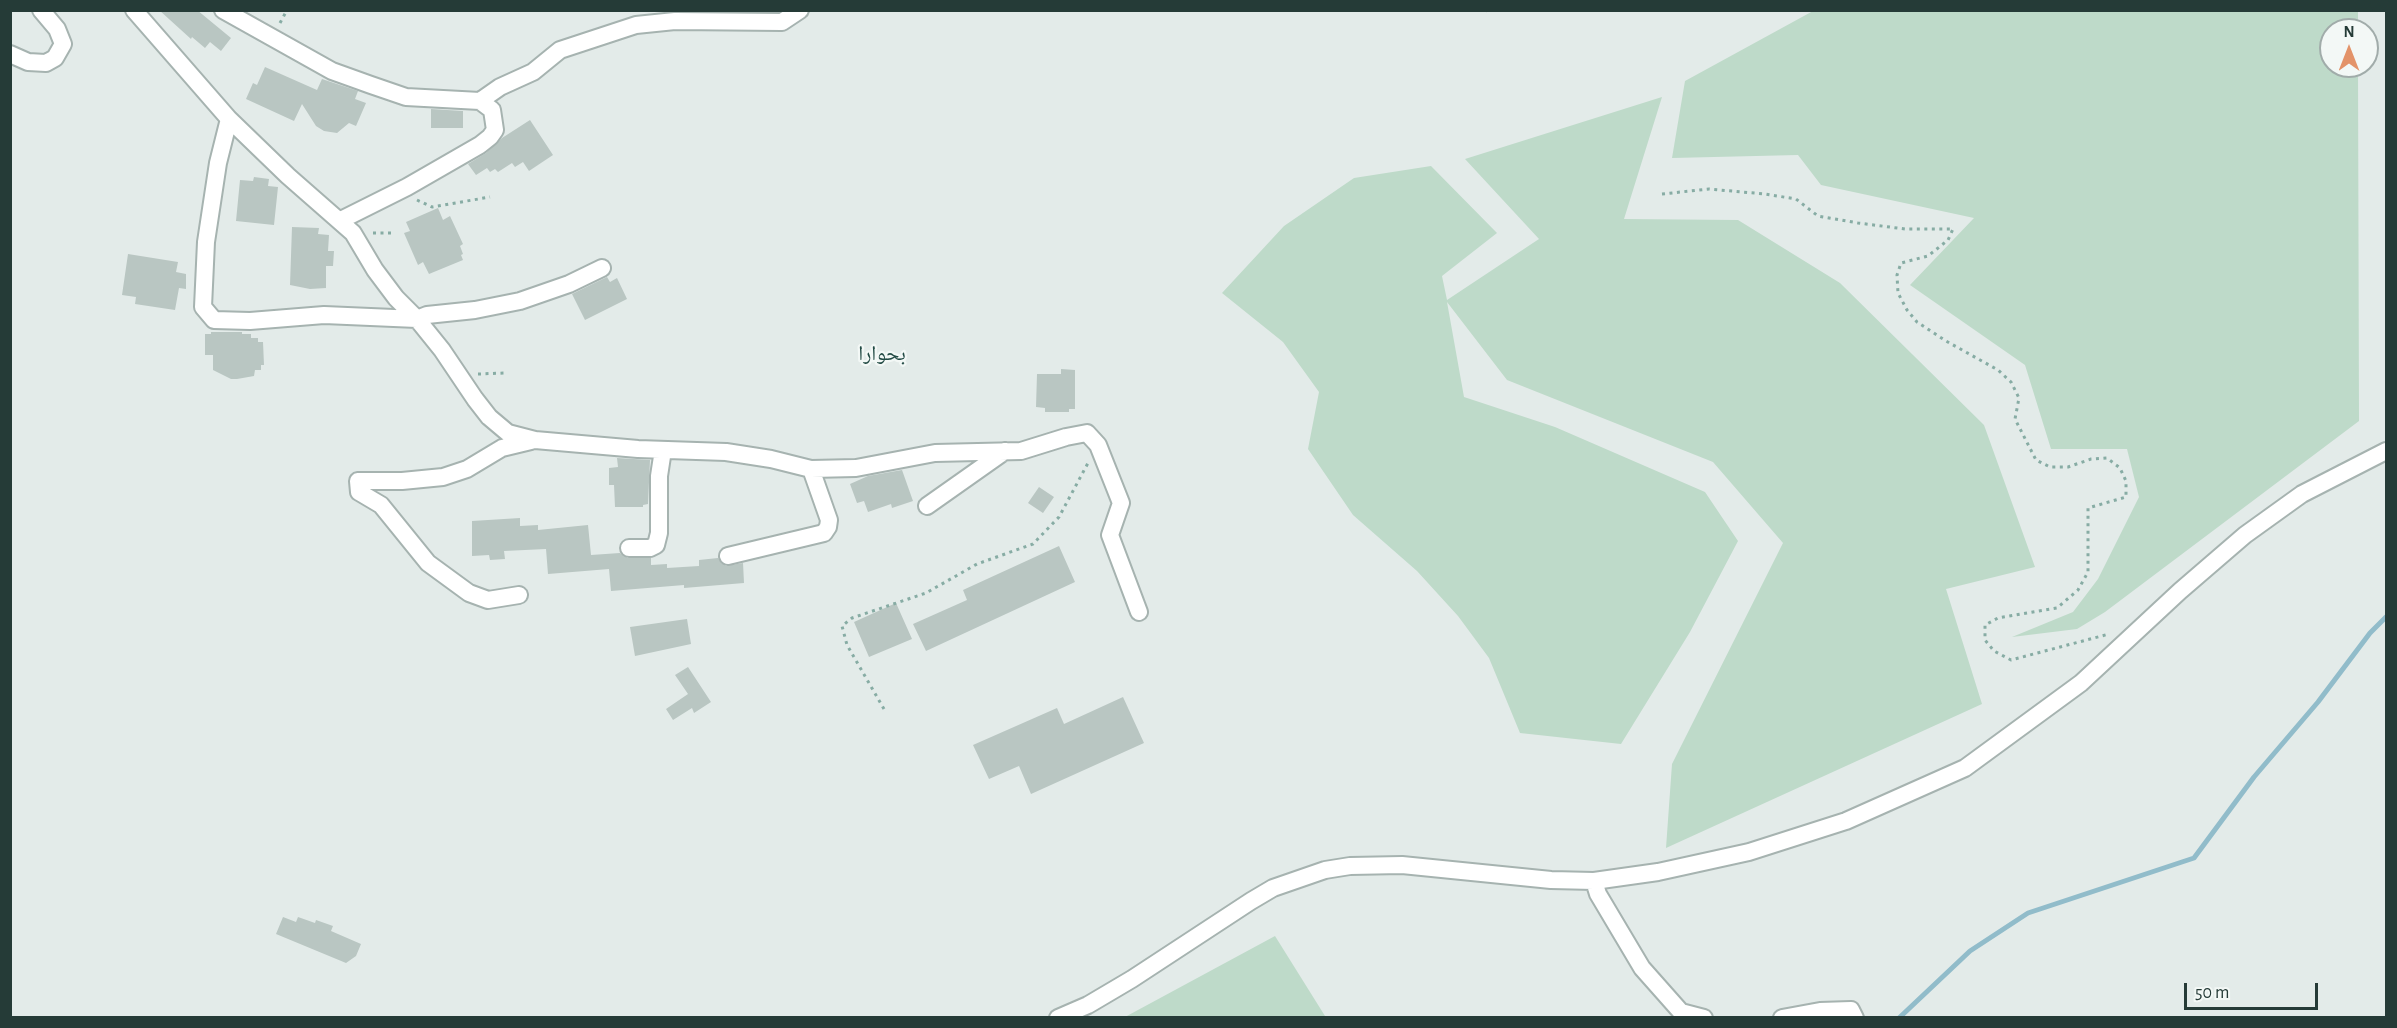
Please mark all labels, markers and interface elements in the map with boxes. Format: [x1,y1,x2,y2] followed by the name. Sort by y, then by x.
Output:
[2319,18,2379,78] north arrow
[2343,24,2355,40] text: N
[858,341,906,367] district label: بحوارا
[2187,971,2320,1009] scale bar
[2195,984,2229,1002] text: 50 m

